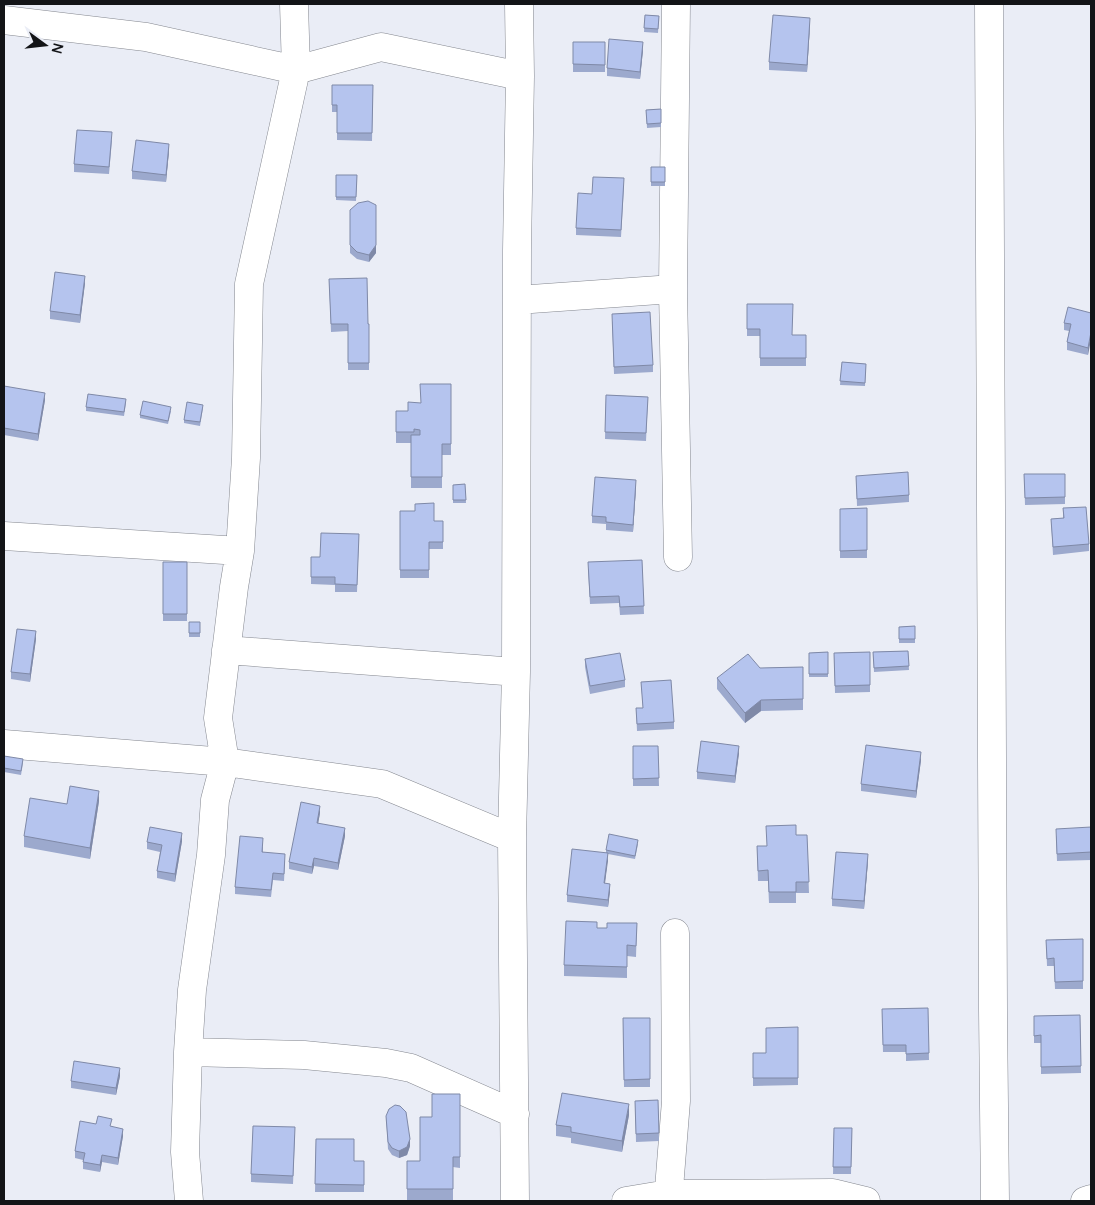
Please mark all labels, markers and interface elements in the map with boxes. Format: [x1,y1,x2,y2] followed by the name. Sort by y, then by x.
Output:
[20,20,70,70] north arrow
[48,41,69,56] text: N

